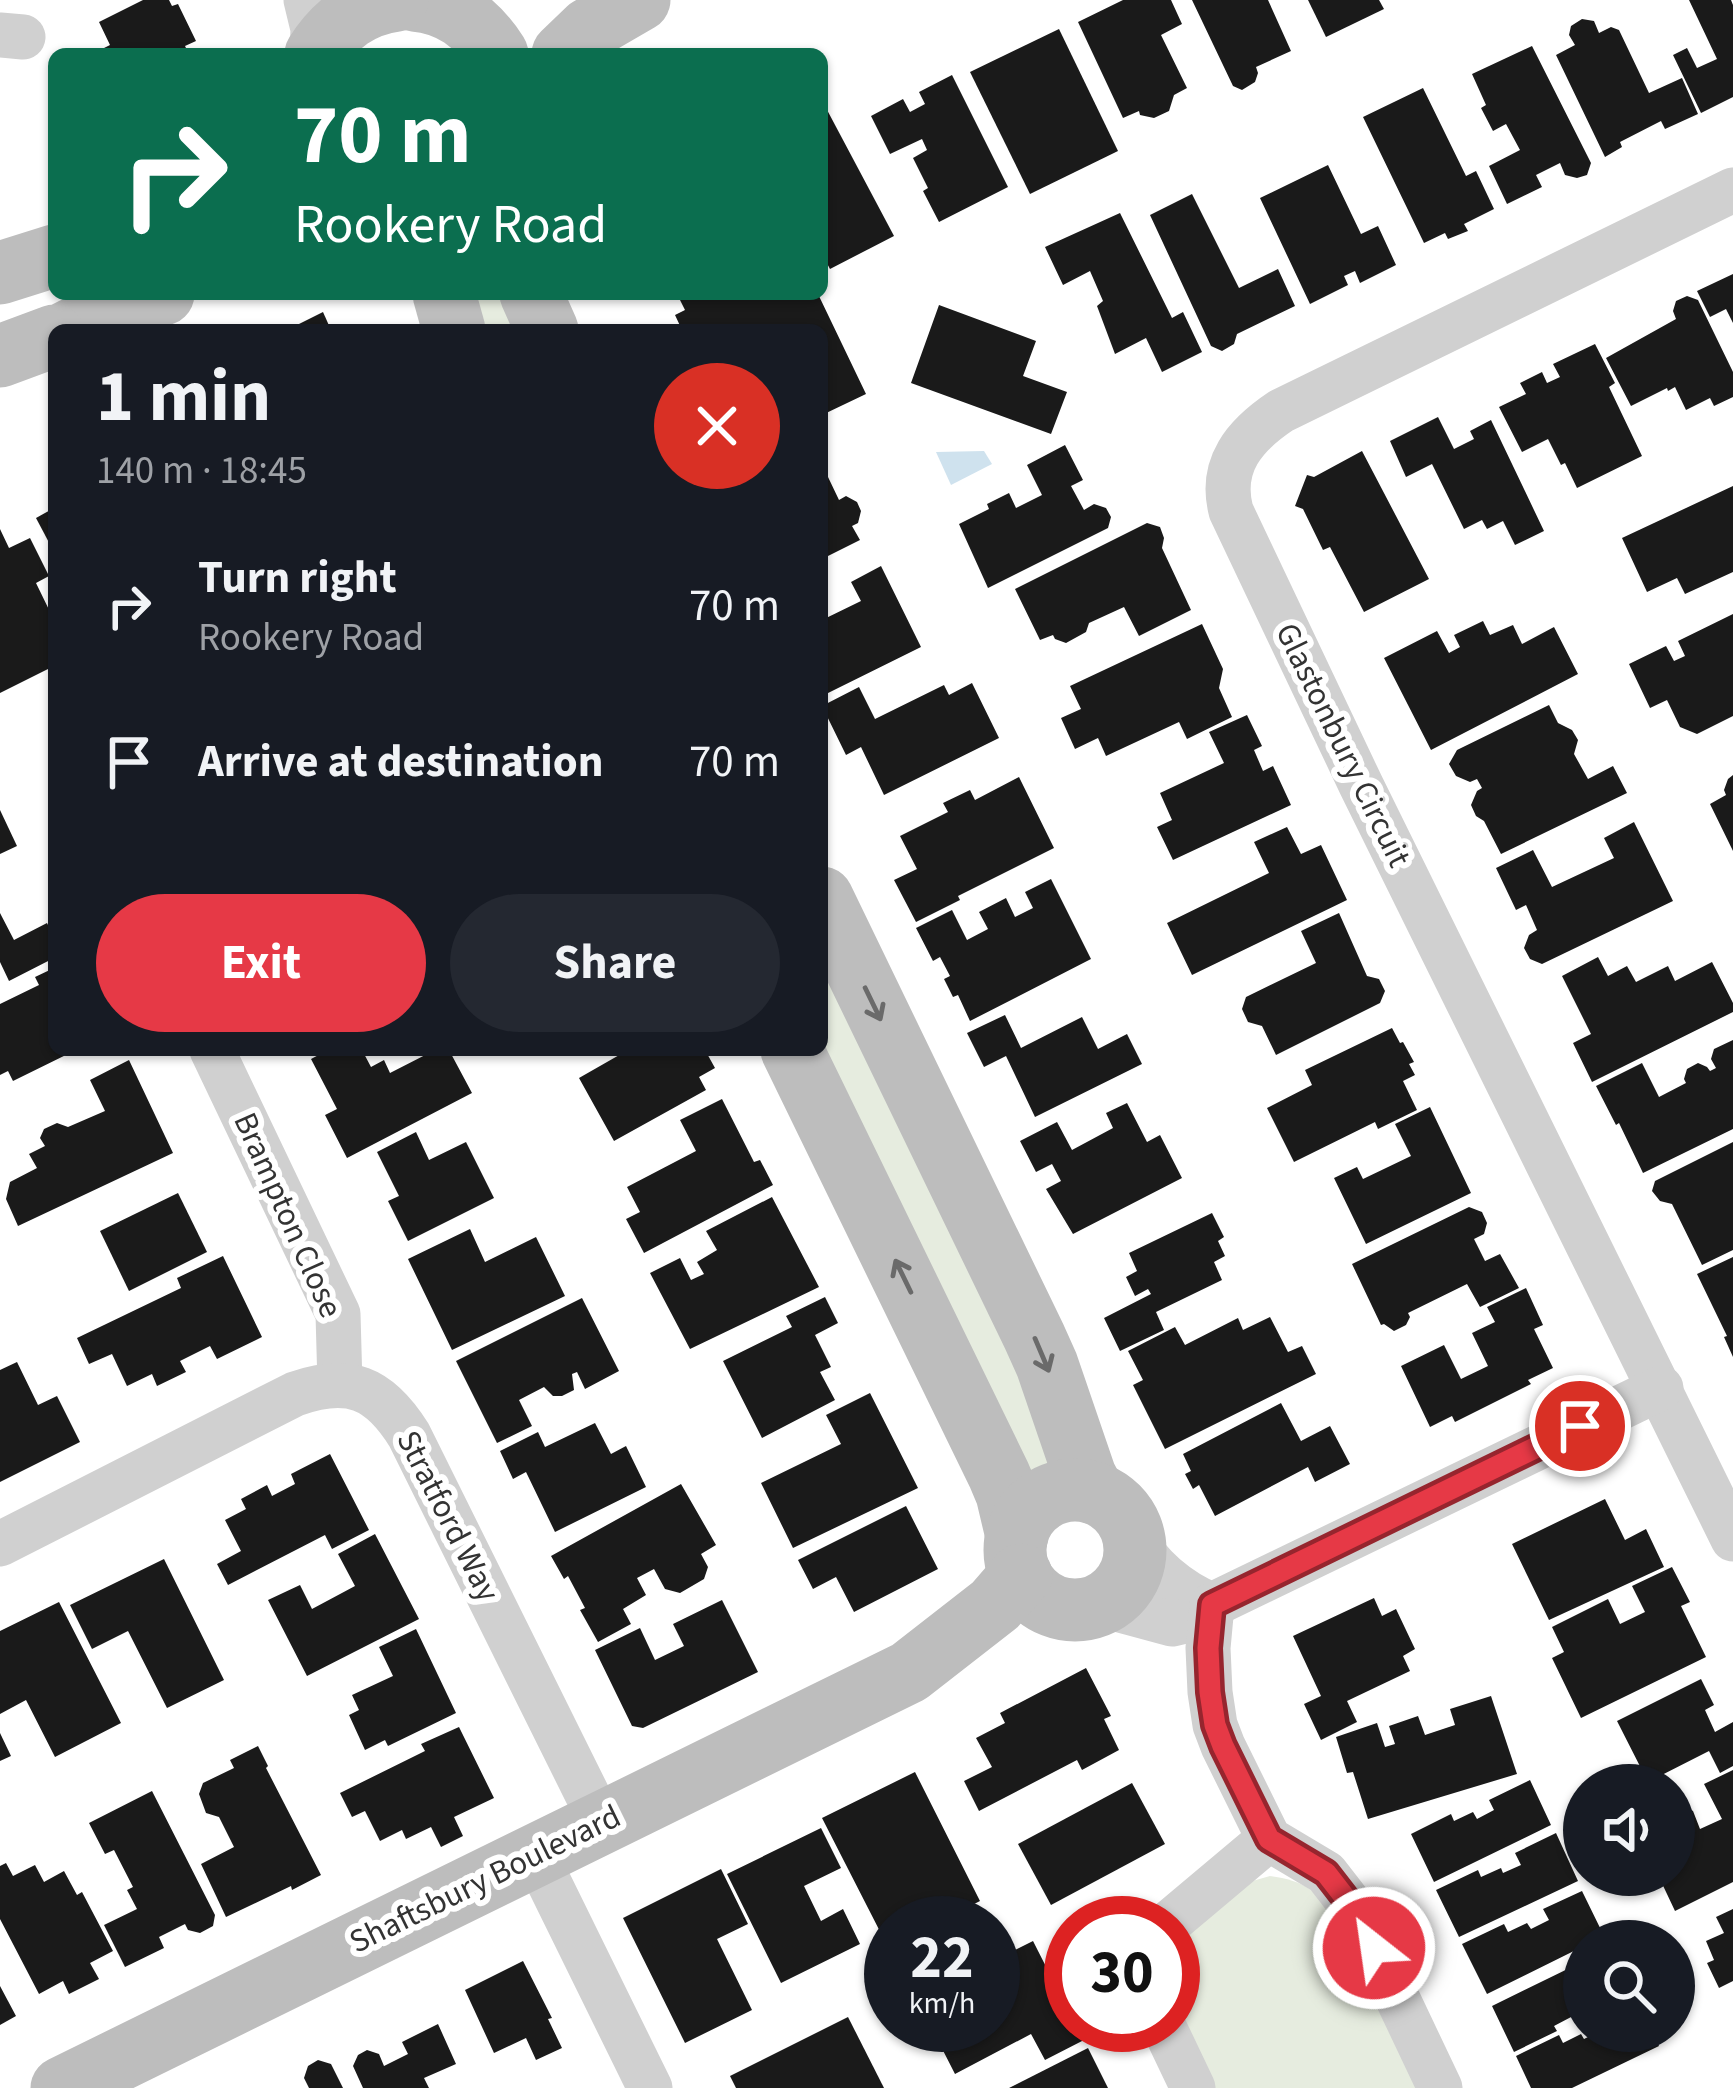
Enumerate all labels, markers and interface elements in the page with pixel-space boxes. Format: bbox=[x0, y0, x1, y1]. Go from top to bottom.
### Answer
text: 70 m bbox=[294, 76, 472, 196]
icon: right bbox=[96, 96, 252, 252]
text: Rookery Road bbox=[294, 187, 607, 264]
text: 1 min bbox=[96, 346, 271, 449]
button: close bbox=[654, 363, 780, 489]
text: 140 m · 18:45 bbox=[96, 443, 307, 499]
text: Turn right bbox=[198, 546, 397, 610]
icon: right bbox=[96, 573, 162, 639]
text: 70 m bbox=[689, 574, 780, 638]
text: Rookery Road bbox=[198, 610, 424, 666]
street label: Glastonbury Circuit bbox=[1264, 615, 1422, 875]
icon: arrive bbox=[96, 729, 162, 795]
text: Arrive at destination bbox=[198, 730, 603, 794]
text: 70 m bbox=[689, 730, 780, 794]
button: Exit bbox=[96, 894, 426, 1032]
button: Share bbox=[450, 894, 780, 1032]
one-way arrow bbox=[863, 985, 885, 1021]
street label: Brampton Close bbox=[222, 1105, 354, 1325]
one-way arrow bbox=[891, 1259, 913, 1295]
one-way arrow bbox=[1033, 1336, 1054, 1373]
pin bbox=[1529, 1375, 1631, 1477]
icon: arrive bbox=[1547, 1393, 1613, 1459]
street label: Stratford Way bbox=[385, 1422, 512, 1610]
map controls bbox=[1563, 1764, 1695, 2052]
button: sound bbox=[1563, 1764, 1695, 1896]
street label: Shaftsbury Boulevard bbox=[341, 1793, 629, 1965]
position arrow bbox=[1311, 1885, 1437, 2011]
speed limit sign: 30 bbox=[1044, 1896, 1200, 2052]
text: 22 bbox=[910, 1916, 974, 2001]
button: search bbox=[1563, 1920, 1695, 2052]
text: km/h bbox=[909, 1982, 975, 2025]

